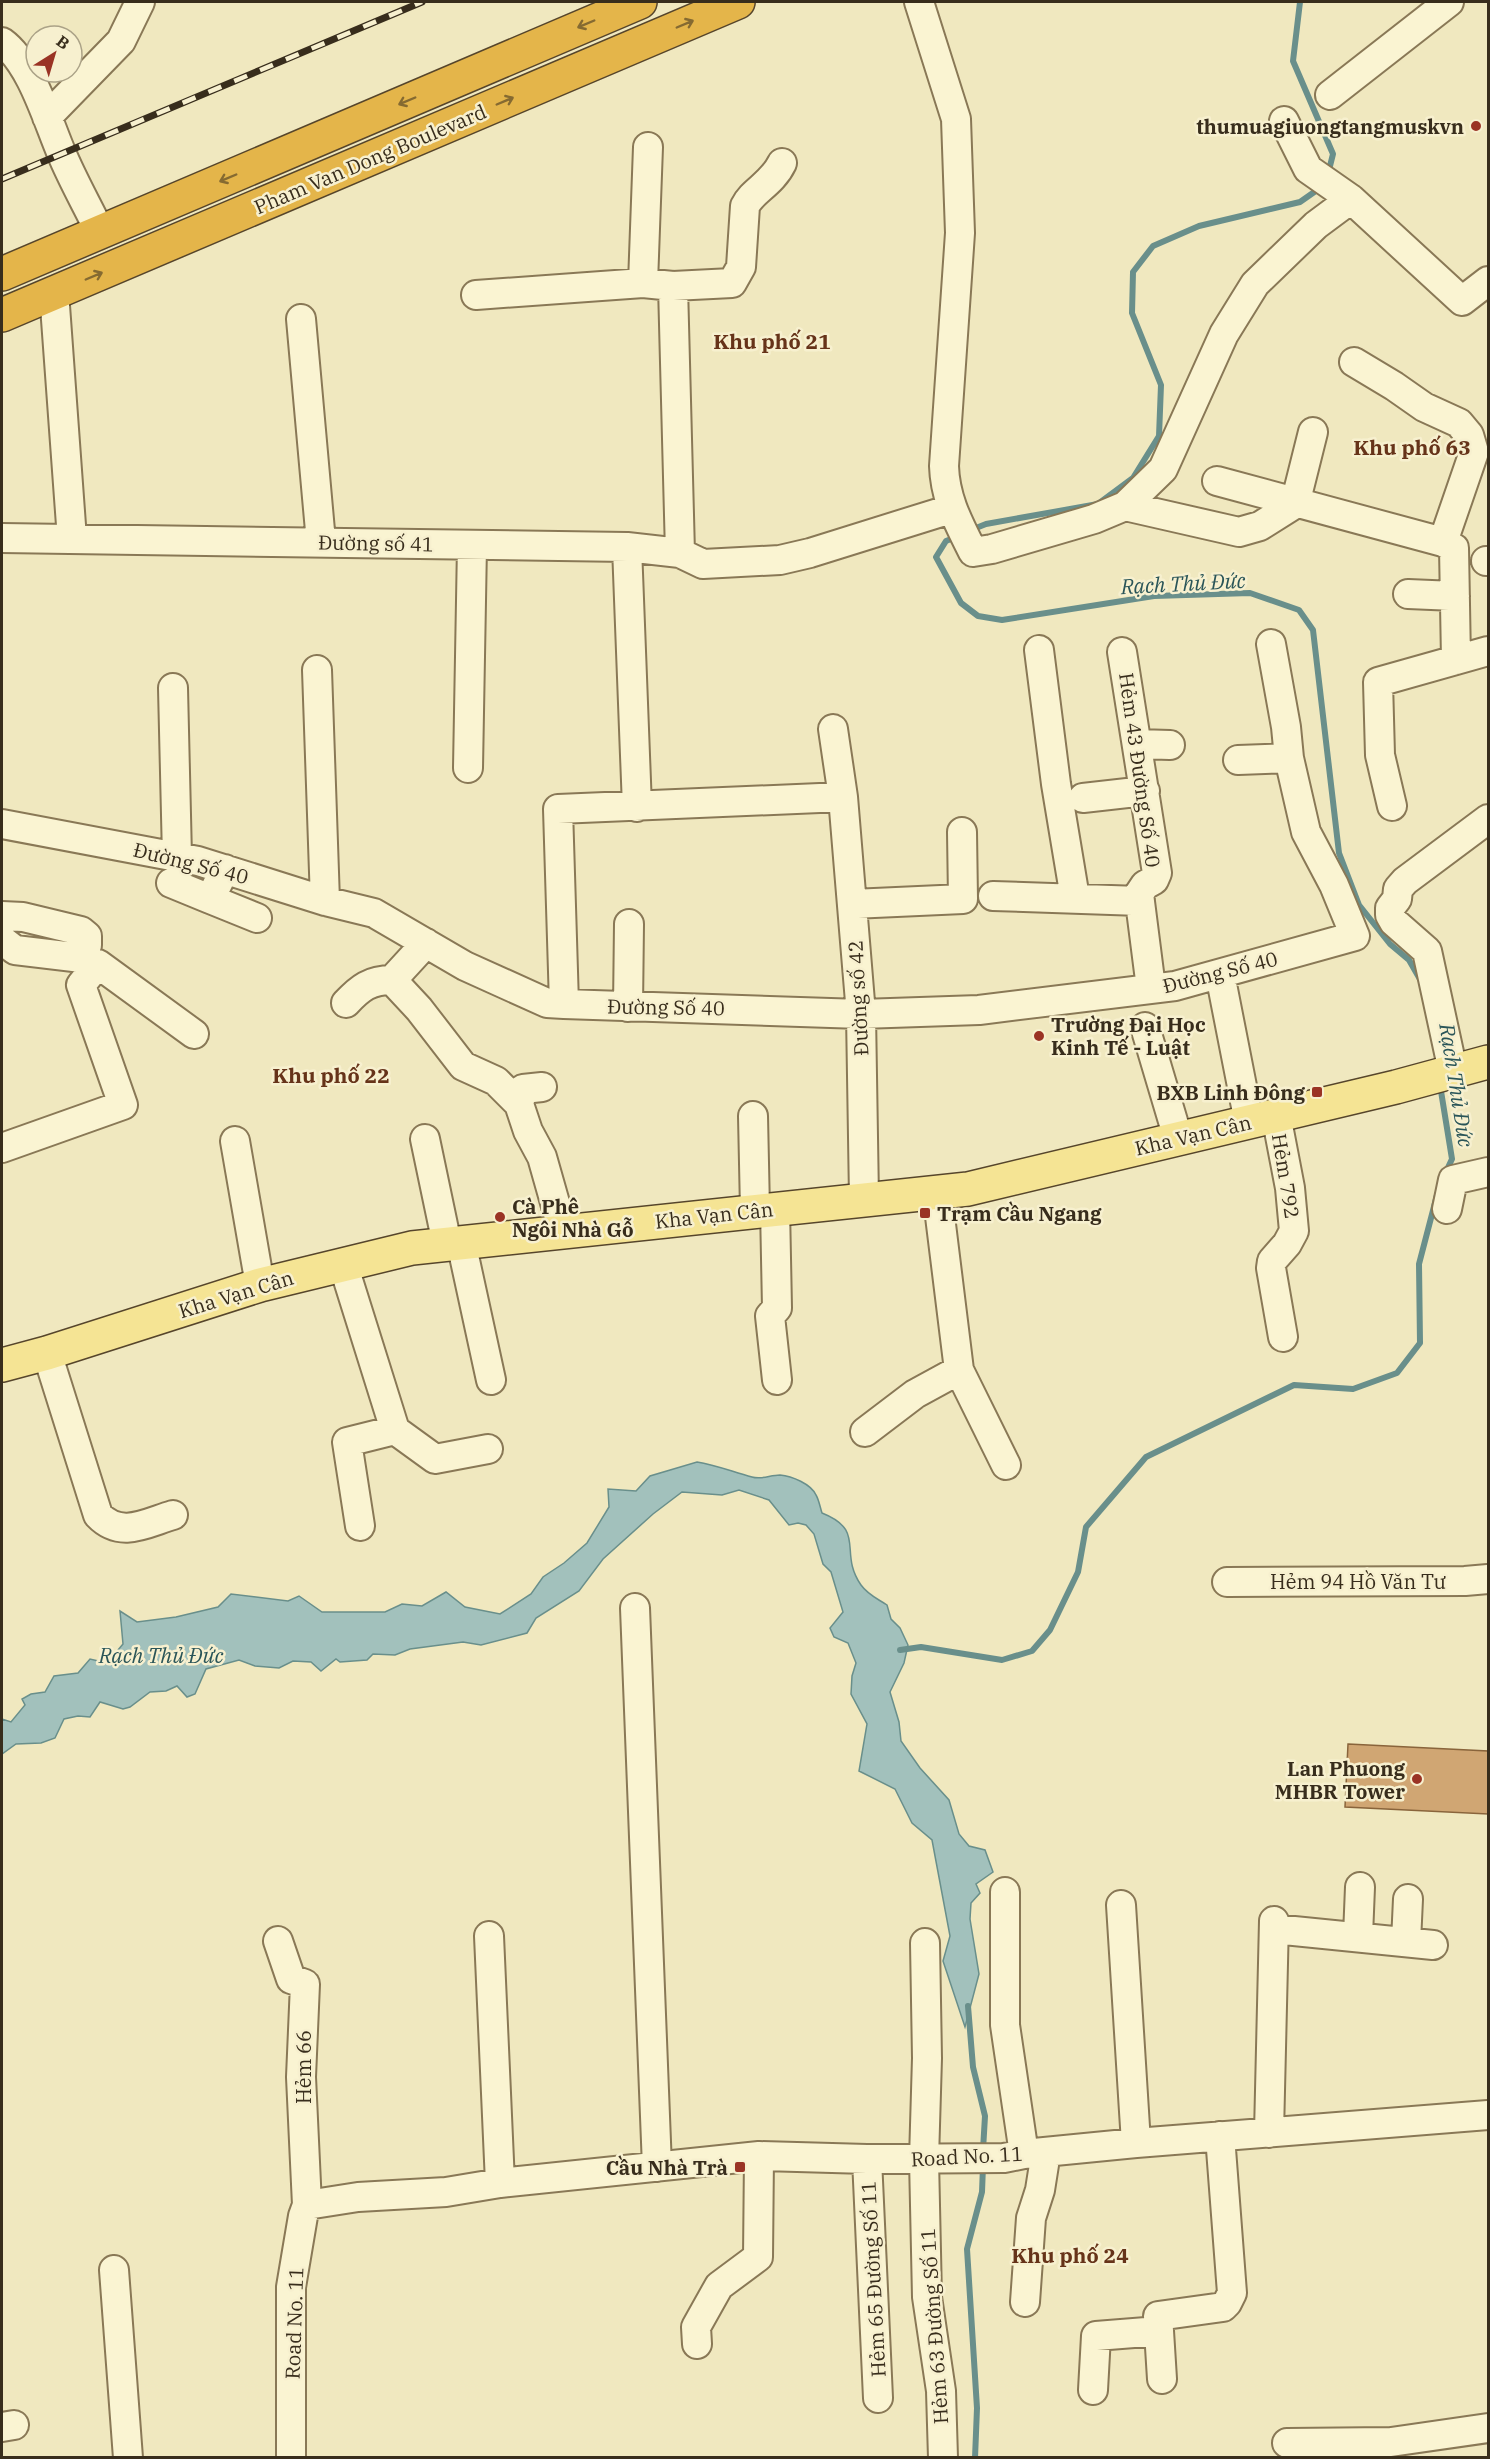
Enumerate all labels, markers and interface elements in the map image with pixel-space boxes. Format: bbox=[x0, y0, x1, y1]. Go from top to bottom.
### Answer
one-way arrow bbox=[675, 18, 693, 29]
one-way arrow bbox=[578, 19, 596, 31]
north arrow bbox=[24, 24, 84, 84]
text: B bbox=[53, 31, 74, 53]
one-way arrow bbox=[496, 95, 514, 106]
one-way arrow bbox=[398, 96, 417, 107]
street label: Pham Van Dong Boulevard bbox=[250, 98, 490, 220]
place label: thumuagiuongtangmuskvn bbox=[1196, 113, 1464, 140]
marker: thumuagiuongtangmuskvn bbox=[1469, 119, 1483, 133]
one-way arrow bbox=[219, 172, 237, 184]
one-way arrow bbox=[85, 270, 103, 281]
district label: Khu phố 21 bbox=[713, 327, 831, 355]
district label: Khu phố 63 bbox=[1353, 433, 1471, 461]
street label: Đường số 41 bbox=[318, 528, 434, 558]
water label: Rạch Thủ Đức bbox=[1119, 566, 1246, 600]
street label: Hẻm 43 Đường Số 40 bbox=[1113, 671, 1167, 869]
street label: Đường Số 40 bbox=[131, 836, 251, 890]
street label: Đường số 42 bbox=[841, 939, 875, 1057]
street label: Đường Số 40 bbox=[1160, 945, 1280, 999]
street label: Đường Số 40 bbox=[607, 992, 725, 1022]
place label: Trường Đại Học Kinh Tế - Luật bbox=[1051, 1011, 1206, 1061]
water label: Rạch Thủ Đức bbox=[1433, 1020, 1481, 1149]
marker: Trường Đại Học Kinh Tế - Luật bbox=[1032, 1029, 1046, 1043]
district label: Khu phố 22 bbox=[272, 1061, 390, 1089]
place label: BXB Linh Đông bbox=[1156, 1079, 1305, 1106]
marker: BXB Linh Đông bbox=[1310, 1085, 1324, 1099]
street label: Kha Vạn Cân bbox=[1132, 1108, 1254, 1162]
street label: Hẻm 792 bbox=[1266, 1131, 1306, 1221]
place label: Cà Phê Ngôi Nhà Gỗ bbox=[512, 1193, 634, 1243]
street label: Kha Vạn Cân bbox=[653, 1195, 775, 1235]
place label: Trạm Cầu Ngang bbox=[937, 1200, 1102, 1227]
marker: Trạm Cầu Ngang bbox=[918, 1206, 932, 1220]
marker: Cà Phê Ngôi Nhà Gỗ bbox=[493, 1210, 507, 1224]
street label: Kha Vạn Cân bbox=[175, 1264, 297, 1324]
street label: Hẻm 94 Hồ Văn Tư bbox=[1270, 1568, 1447, 1595]
water label: Rạch Thủ Đức bbox=[98, 1641, 223, 1669]
place label: Lan Phuong MHBR Tower bbox=[1275, 1755, 1405, 1805]
marker: Lan Phuong MHBR Tower bbox=[1410, 1772, 1424, 1786]
street label: Hẻm 66 bbox=[290, 2030, 317, 2104]
street label: Road No. 11 bbox=[910, 2140, 1024, 2172]
place label: Cầu Nhà Trà bbox=[606, 2154, 728, 2181]
marker: Cầu Nhà Trà bbox=[733, 2160, 747, 2174]
street label: Hẻm 65 Đường Số 11 bbox=[854, 2180, 892, 2378]
street label: Hẻm 63 Đường Số 11 bbox=[914, 2227, 954, 2425]
district label: Khu phố 24 bbox=[1011, 2241, 1129, 2269]
street label: Road No. 11 bbox=[279, 2266, 309, 2380]

